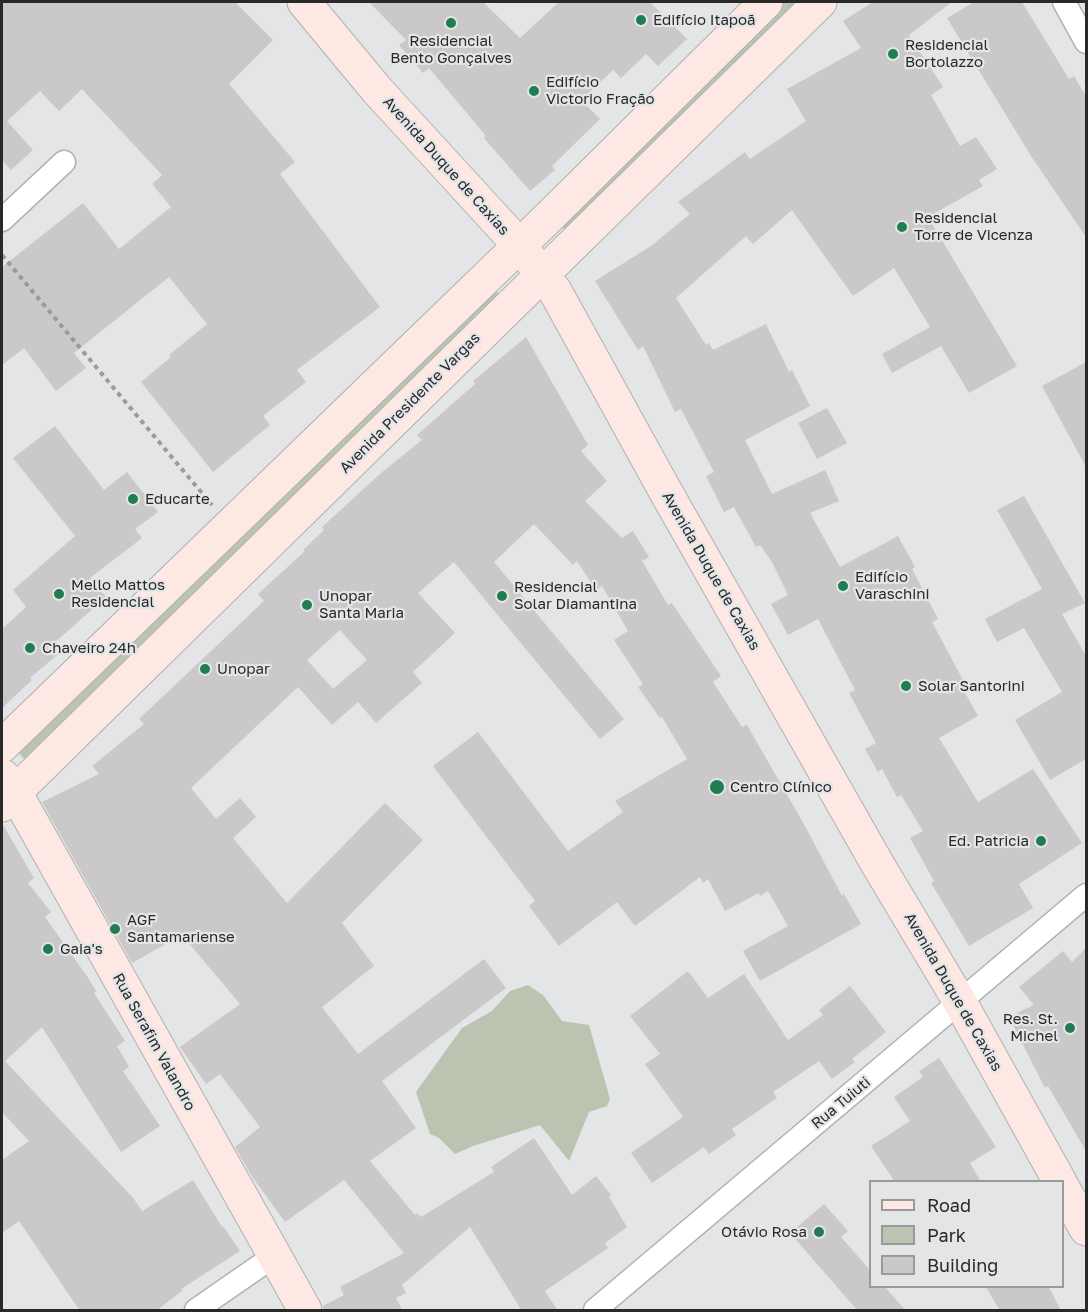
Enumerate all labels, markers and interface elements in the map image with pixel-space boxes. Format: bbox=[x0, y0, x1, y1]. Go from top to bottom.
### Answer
place label: Edifício Itapoã bbox=[653, 11, 756, 29]
marker: Edifício Itapoã bbox=[634, 13, 648, 27]
marker: Residencial Bento Gonçalves bbox=[444, 16, 458, 30]
place label: Residencial Bento Gonçalves bbox=[390, 32, 512, 67]
place label: Residencial Bortolazzo bbox=[905, 36, 988, 71]
marker: Residencial Bortolazzo bbox=[886, 47, 900, 61]
place label: Edifício Victorio Fração bbox=[546, 73, 655, 108]
marker: Edifício Victorio Fração bbox=[527, 84, 541, 98]
street label: Avenida Duque de Caxias bbox=[379, 93, 513, 239]
place label: Residencial Torre de Vicenza bbox=[914, 209, 1033, 244]
marker: Residencial Torre de Vicenza bbox=[895, 220, 909, 234]
street label: Avenida Presidente Vargas bbox=[336, 329, 484, 477]
street label: Avenida Duque de Caxias bbox=[658, 489, 764, 653]
place label: Educarte bbox=[145, 490, 210, 508]
marker: Educarte bbox=[126, 492, 140, 506]
place label: Edifício Varaschini bbox=[855, 568, 929, 603]
place label: Mello Mattos Residencial bbox=[71, 576, 165, 611]
place label: Residencial Solar Diamantina bbox=[514, 578, 637, 613]
marker: Edifício Varaschini bbox=[836, 579, 850, 593]
marker: Mello Mattos Residencial bbox=[52, 587, 66, 601]
place label: Unopar Santa Maria bbox=[319, 587, 404, 622]
marker: Residencial Solar Diamantina bbox=[495, 589, 509, 603]
marker: Unopar Santa Maria bbox=[300, 598, 314, 612]
place label: Chaveiro 24h bbox=[42, 639, 136, 657]
marker: Chaveiro 24h bbox=[23, 641, 37, 655]
place label: Unopar bbox=[217, 660, 270, 678]
marker: Unopar bbox=[198, 662, 212, 676]
place label: Solar Santorini bbox=[918, 677, 1025, 695]
marker: Solar Santorini bbox=[899, 679, 913, 693]
marker: Centro Clínico bbox=[708, 778, 726, 796]
place label: Centro Clínico bbox=[730, 778, 832, 796]
place label: Ed. Patricia bbox=[948, 832, 1029, 850]
marker: Ed. Patricia bbox=[1034, 834, 1048, 848]
street label: Avenida Duque de Caxias bbox=[900, 910, 1006, 1074]
place label: AGF Santamariense bbox=[127, 911, 235, 946]
marker: AGF Santamariense bbox=[108, 922, 122, 936]
place label: Gaia's bbox=[60, 940, 103, 958]
marker: Gaia's bbox=[41, 942, 55, 956]
street label: Rua Serafim Valandro bbox=[109, 970, 199, 1114]
place label: Res. St. Michel bbox=[1003, 1010, 1058, 1045]
marker: Res. St. Michel bbox=[1063, 1021, 1077, 1035]
street label: Rua Tuiuti bbox=[808, 1073, 874, 1133]
legend bbox=[869, 1180, 1064, 1288]
text: Road bbox=[927, 1194, 971, 1216]
place label: Otávio Rosa bbox=[721, 1223, 807, 1241]
text: Park bbox=[927, 1224, 966, 1246]
marker: Otávio Rosa bbox=[812, 1225, 826, 1239]
text: Building bbox=[927, 1254, 998, 1276]

